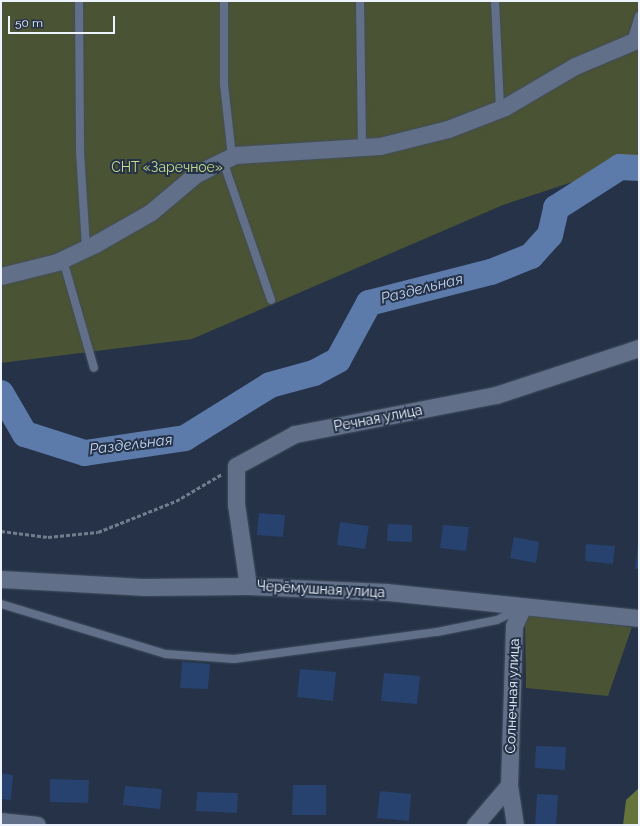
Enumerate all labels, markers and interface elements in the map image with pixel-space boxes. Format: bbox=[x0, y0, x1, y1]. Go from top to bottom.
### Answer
scale bar bbox=[10, 8, 117, 34]
text: 50 m bbox=[15, 16, 43, 30]
park label: СНТ «Заречное» bbox=[111, 159, 223, 175]
water label: Раздельная bbox=[379, 270, 465, 308]
street label: Речная улица bbox=[332, 401, 424, 435]
water label: Раздельная bbox=[88, 431, 174, 459]
street label: Черёмушная улица bbox=[256, 577, 386, 601]
street label: Солнечная улица bbox=[502, 638, 522, 754]

